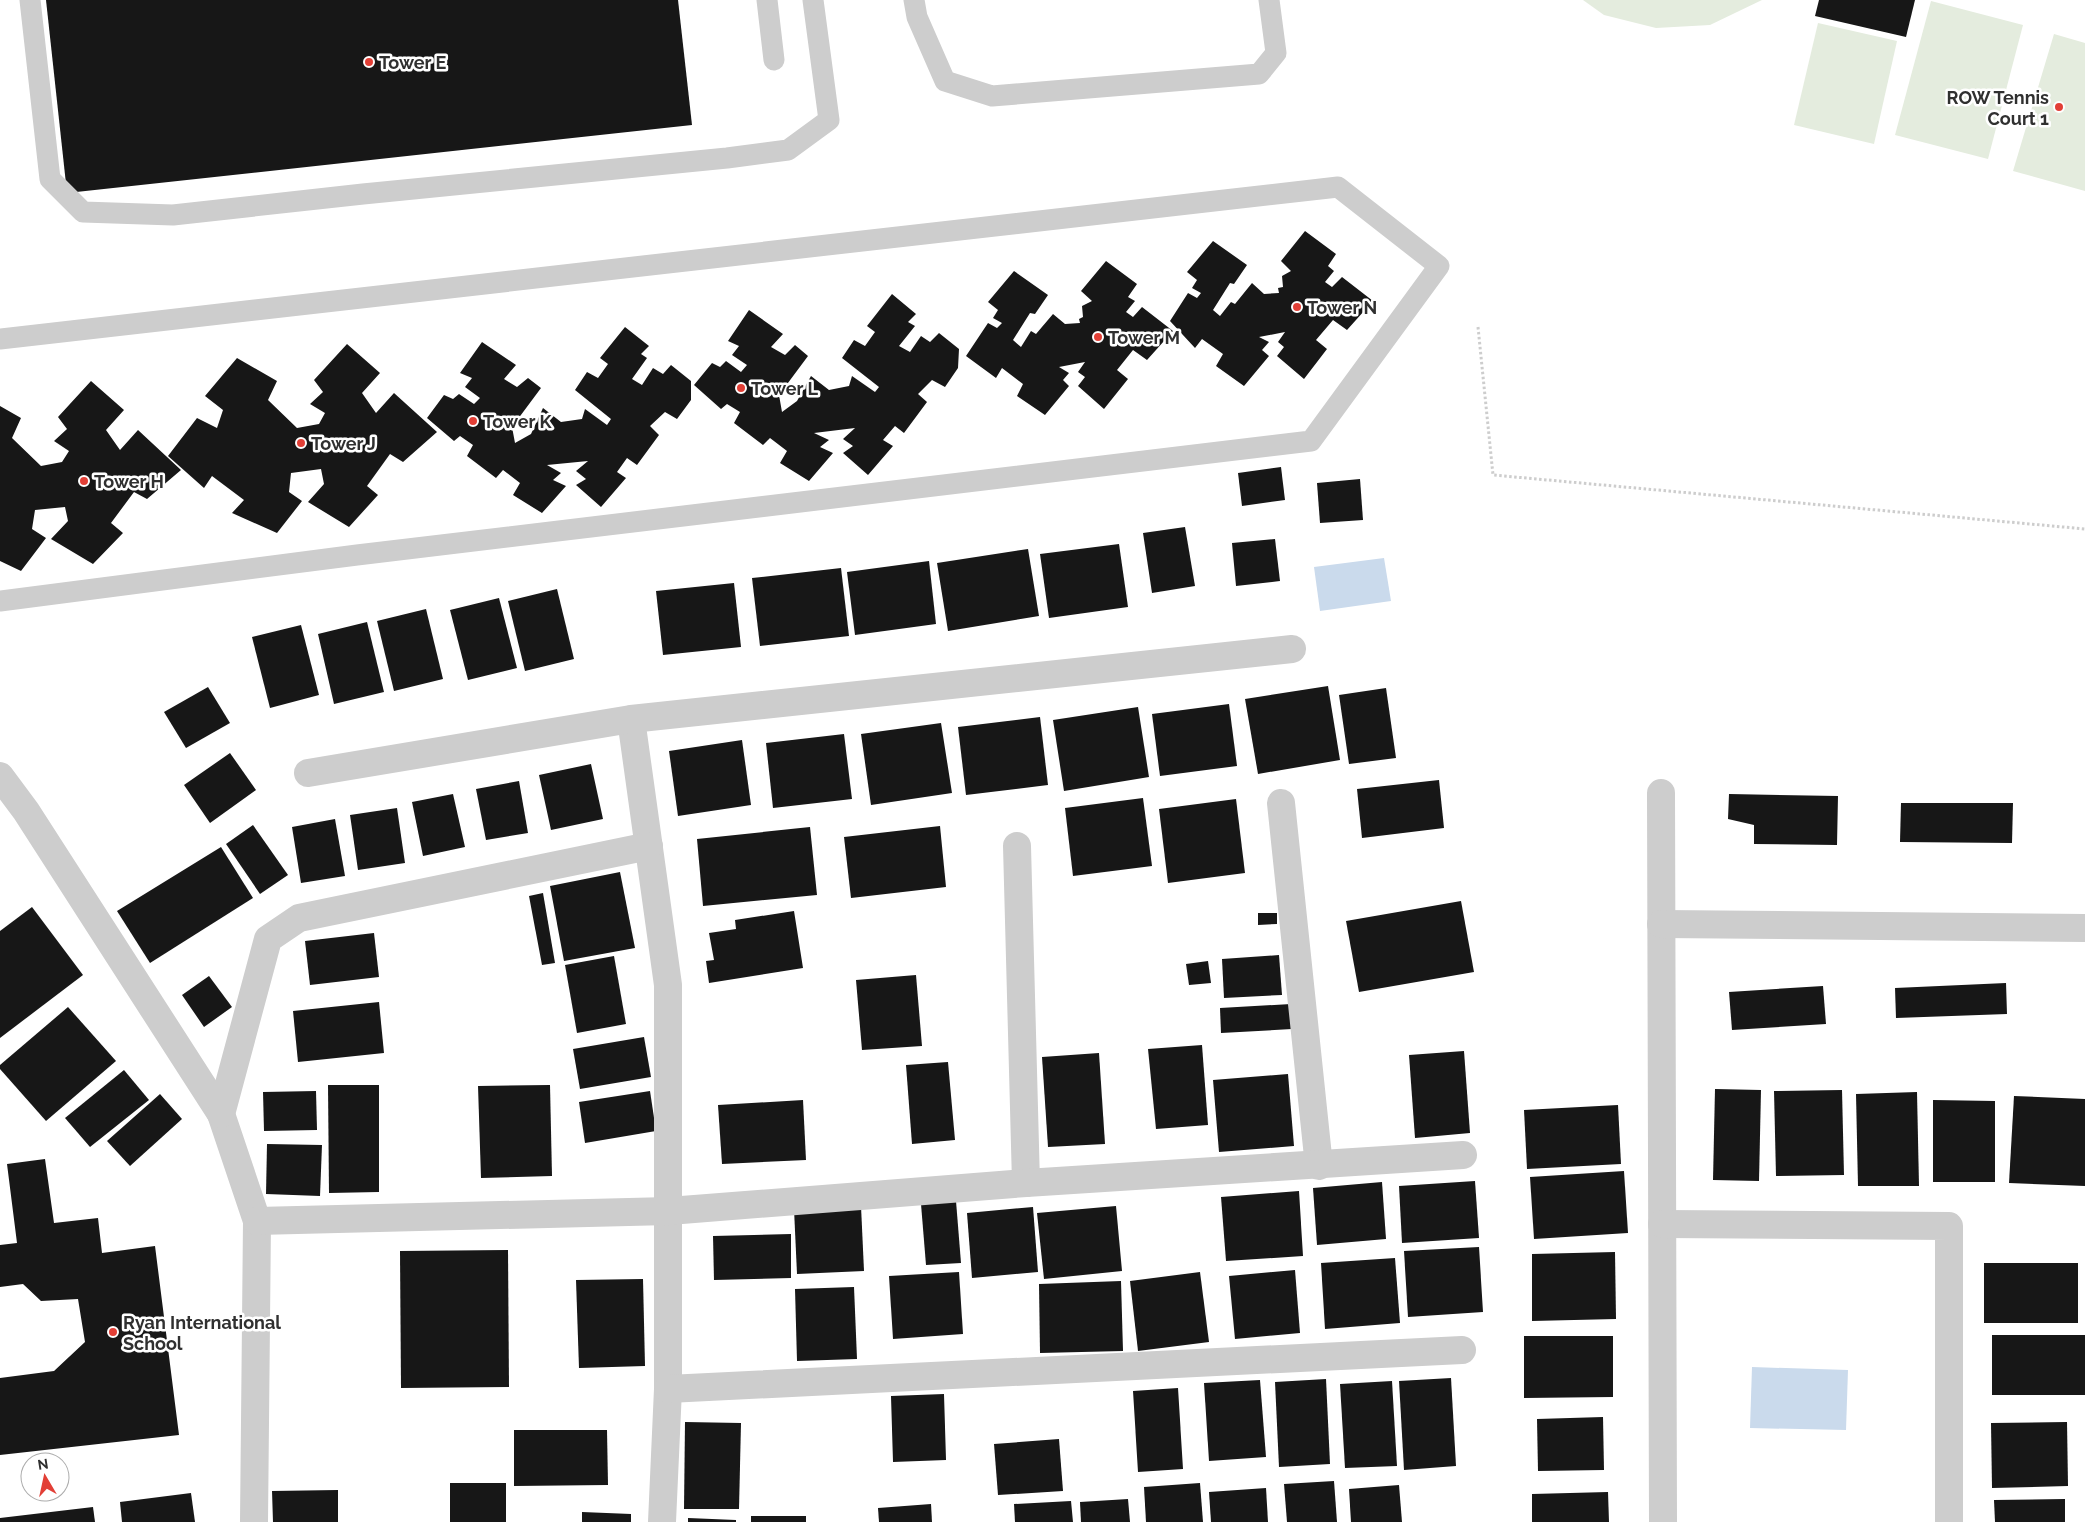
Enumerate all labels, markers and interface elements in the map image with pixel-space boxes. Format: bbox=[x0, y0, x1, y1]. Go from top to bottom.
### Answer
place label: Tower E bbox=[379, 52, 446, 73]
marker: Tower E bbox=[363, 56, 375, 68]
place label: ROW Tennis Court 1 bbox=[1947, 87, 2049, 129]
marker: ROW Tennis Court 1 bbox=[2053, 101, 2065, 113]
place label: Tower N bbox=[1307, 297, 1377, 318]
marker: Tower N bbox=[1291, 301, 1303, 313]
place label: Tower M bbox=[1108, 327, 1180, 348]
marker: Tower M bbox=[1092, 331, 1104, 343]
place label: Tower L bbox=[751, 378, 818, 399]
marker: Tower L bbox=[735, 382, 747, 394]
place label: Tower K bbox=[483, 411, 552, 432]
marker: Tower K bbox=[467, 415, 479, 427]
place label: Tower J bbox=[311, 433, 376, 454]
marker: Tower J bbox=[295, 437, 307, 449]
place label: Tower H bbox=[94, 471, 164, 492]
marker: Tower H bbox=[78, 475, 90, 487]
place label: Ryan International School bbox=[123, 1312, 281, 1354]
marker: Ryan International School bbox=[107, 1326, 119, 1338]
north arrow bbox=[20, 1452, 70, 1502]
text: N bbox=[36, 1455, 49, 1473]

